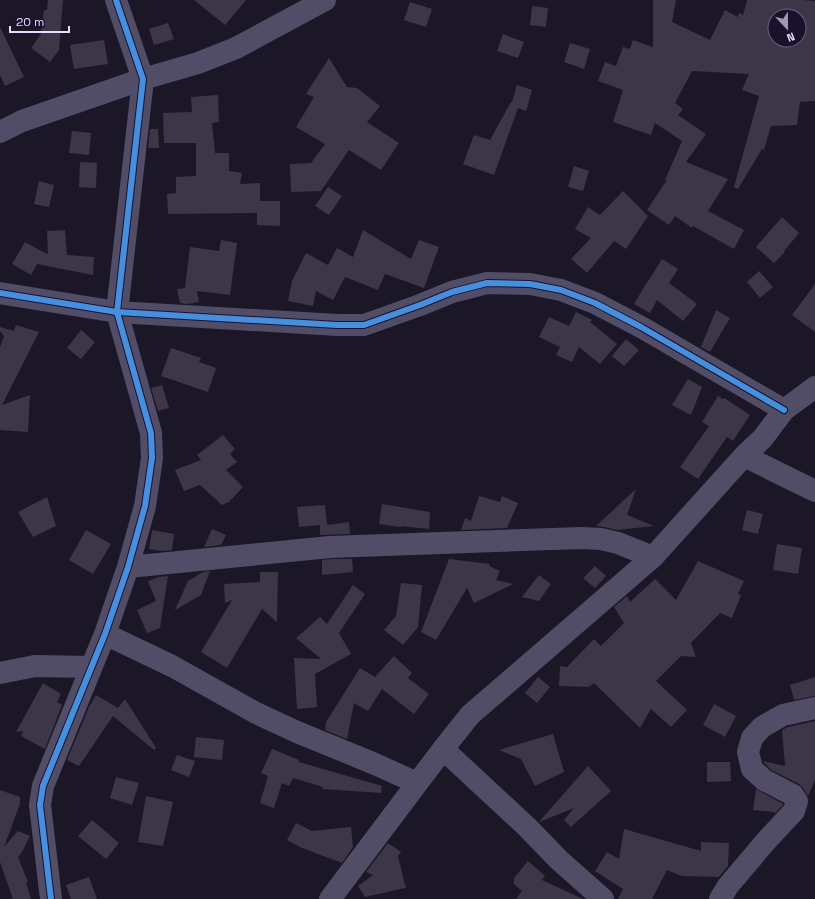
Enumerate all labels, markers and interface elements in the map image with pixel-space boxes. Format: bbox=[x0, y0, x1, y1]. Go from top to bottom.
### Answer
scale bar bbox=[10, 8, 69, 34]
north arrow bbox=[767, 8, 807, 48]
text: 20 m bbox=[16, 14, 44, 30]
text: N bbox=[785, 29, 797, 45]

